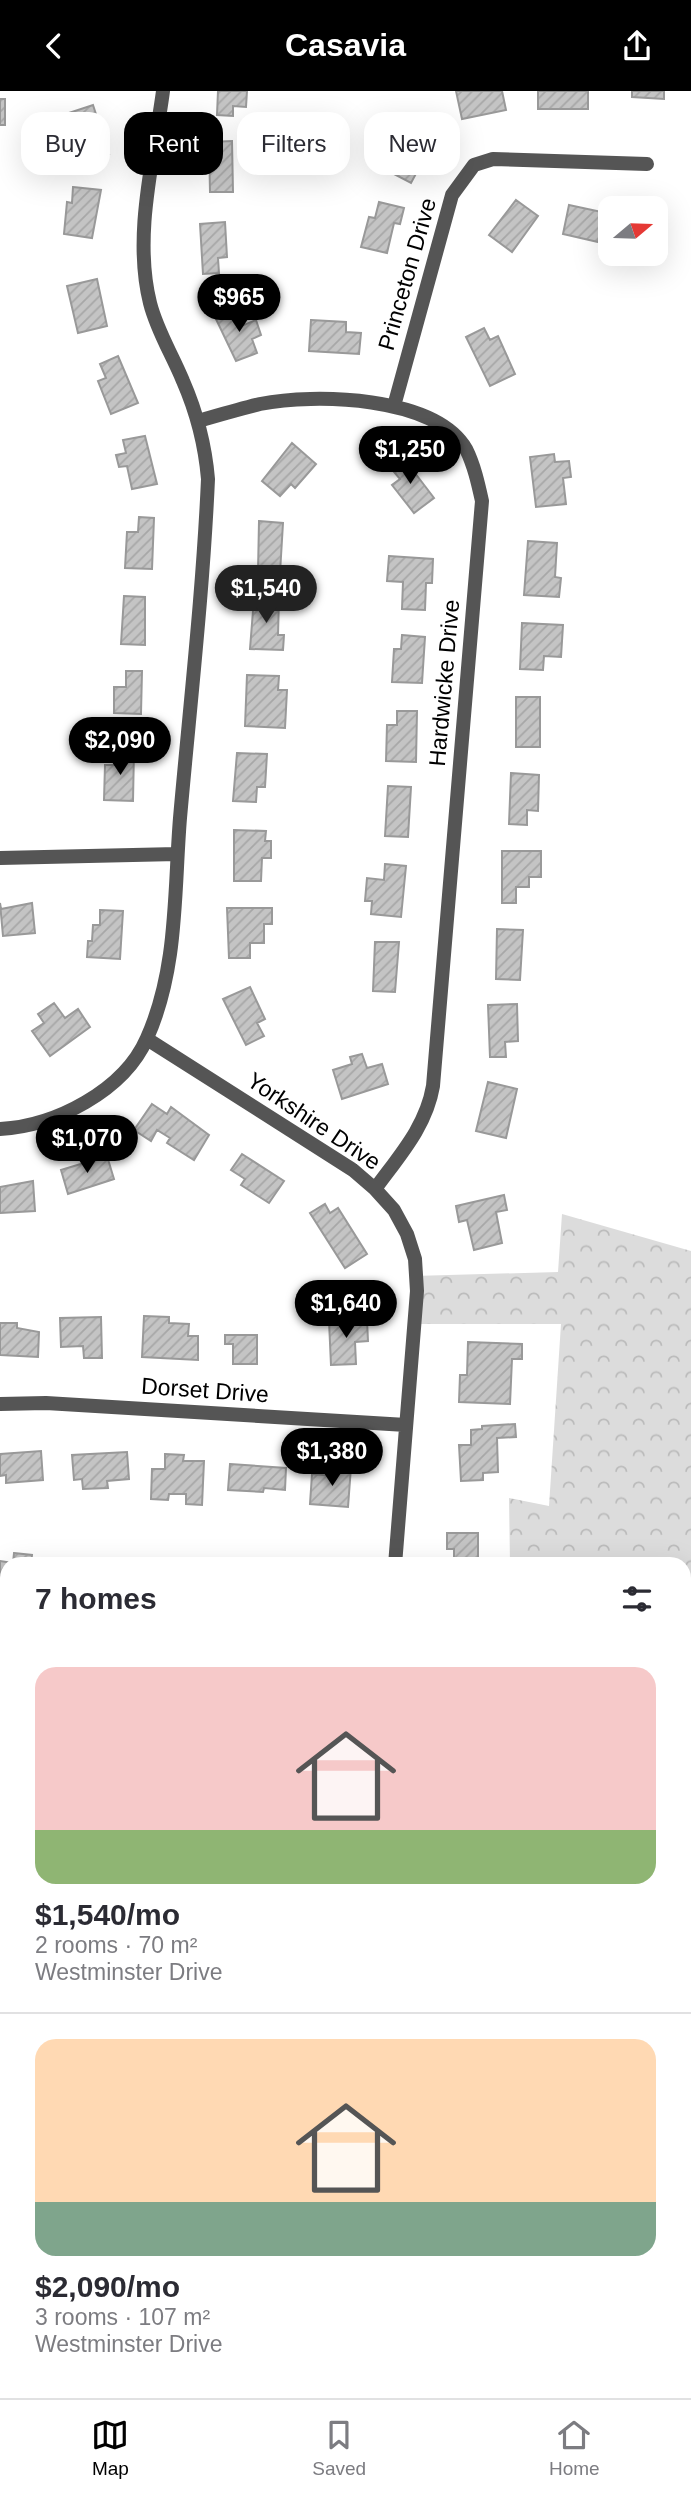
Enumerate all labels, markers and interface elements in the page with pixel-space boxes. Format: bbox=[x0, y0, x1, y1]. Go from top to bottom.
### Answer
icon: back bbox=[35, 27, 73, 65]
text: Casavia bbox=[285, 27, 406, 63]
icon: share bbox=[618, 27, 656, 65]
chip: Buy bbox=[21, 112, 110, 175]
chip: Rent bbox=[124, 112, 223, 175]
chip: Filters bbox=[237, 112, 350, 175]
chip: New bbox=[364, 112, 460, 175]
street label: Princeton Drive bbox=[373, 195, 441, 353]
north arrow bbox=[598, 196, 668, 266]
map controls bbox=[598, 196, 668, 266]
pin: $965 bbox=[198, 275, 280, 334]
text: $965 bbox=[213, 284, 265, 310]
pin: $1,250 bbox=[353, 427, 467, 486]
text: $1,250 bbox=[375, 436, 445, 462]
pin: $1,540 bbox=[209, 566, 323, 625]
text: $1,540 bbox=[231, 575, 301, 601]
street label: Hardwicke Drive bbox=[424, 598, 464, 768]
pin: $2,090 bbox=[63, 717, 177, 777]
text: $2,090 bbox=[85, 727, 155, 753]
street label: Yorkshire Drive bbox=[242, 1067, 386, 1175]
pin: $1,070 bbox=[30, 1115, 144, 1175]
text: $1,070 bbox=[52, 1125, 122, 1151]
pin: $1,640 bbox=[289, 1281, 403, 1340]
text: $1,640 bbox=[311, 1290, 381, 1316]
street label: Dorset Drive bbox=[140, 1373, 270, 1407]
pin: $1,380 bbox=[275, 1429, 389, 1488]
text: $1,380 bbox=[297, 1438, 367, 1464]
icon: filters bbox=[618, 1580, 656, 1618]
text: 7 homes bbox=[35, 1582, 157, 1615]
icon: home bbox=[283, 1713, 409, 1839]
text: $1,540/mo bbox=[35, 1898, 180, 1931]
text: 2 rooms · 70 m² bbox=[35, 1932, 197, 1958]
text: Westminster Drive bbox=[35, 1959, 222, 1985]
icon: home bbox=[283, 2085, 409, 2211]
text: $2,090/mo bbox=[35, 2270, 180, 2303]
text: 3 rooms · 107 m² bbox=[35, 2304, 210, 2330]
text: Westminster Drive bbox=[35, 2331, 222, 2357]
tab: Map bbox=[91, 2416, 129, 2480]
tab: Saved bbox=[312, 2416, 366, 2480]
tab: Home bbox=[549, 2416, 600, 2480]

